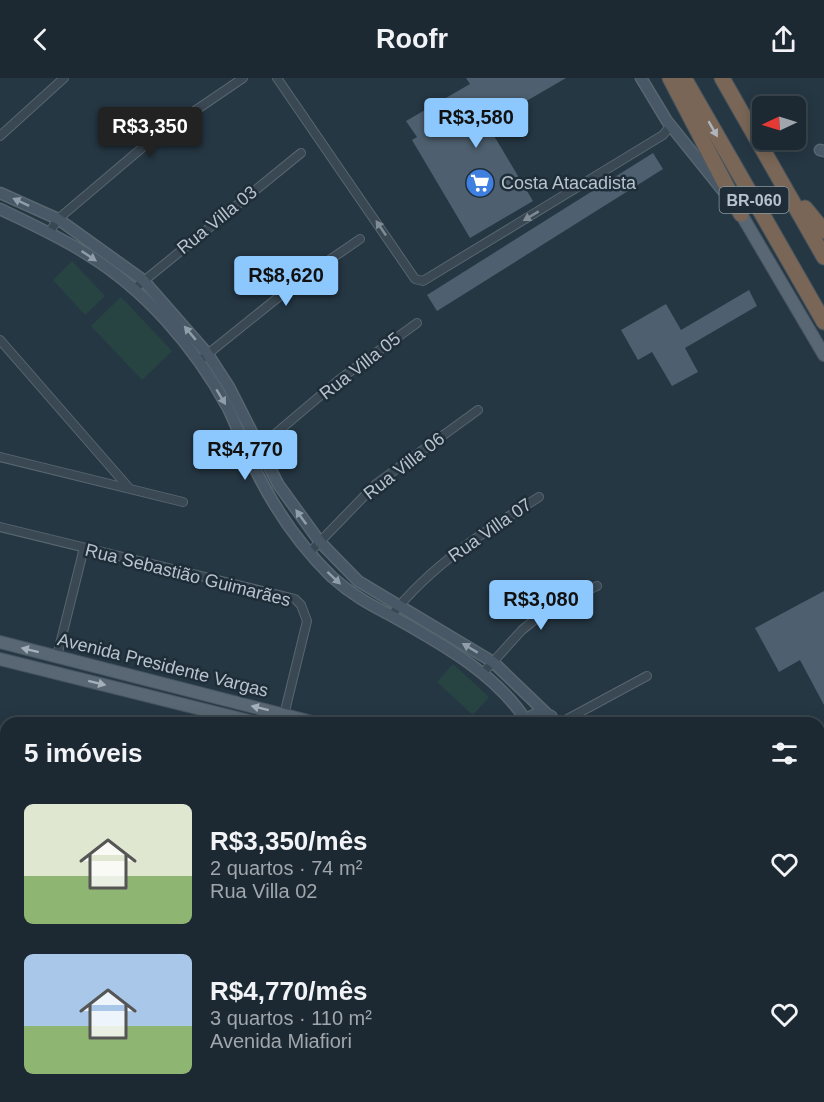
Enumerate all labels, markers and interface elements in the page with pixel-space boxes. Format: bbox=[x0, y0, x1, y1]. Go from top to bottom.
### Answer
icon: back bbox=[24, 23, 57, 56]
icon: share bbox=[767, 23, 800, 56]
text: Roofr bbox=[376, 24, 448, 54]
north arrow bbox=[752, 96, 806, 150]
map controls bbox=[752, 96, 806, 150]
pin: R$3,580 bbox=[421, 98, 531, 149]
text: R$3,580 bbox=[438, 106, 514, 128]
pin: R$3,350 bbox=[95, 107, 205, 158]
text: R$3,350 bbox=[112, 115, 188, 137]
one-way arrow bbox=[708, 121, 718, 138]
supermarket icon: Costa Atacadista bbox=[464, 167, 496, 199]
place label: Costa Atacadista bbox=[501, 173, 637, 193]
street label: Rua Villa 03 bbox=[173, 182, 261, 258]
road number: BR-060 bbox=[720, 187, 789, 213]
one-way arrow bbox=[12, 198, 29, 207]
one-way arrow bbox=[523, 210, 539, 221]
one-way arrow bbox=[376, 220, 387, 236]
one-way arrow bbox=[80, 250, 96, 262]
pin: R$8,620 bbox=[231, 256, 341, 307]
text: R$8,620 bbox=[248, 264, 324, 286]
one-way arrow bbox=[184, 326, 197, 341]
street label: Rua Villa 05 bbox=[316, 328, 404, 404]
one-way arrow bbox=[215, 389, 226, 405]
street label: Rua Villa 06 bbox=[360, 428, 448, 504]
pin: R$4,770 bbox=[190, 430, 300, 481]
text: R$4,770 bbox=[207, 438, 283, 460]
street label: Rua Villa 07 bbox=[445, 494, 535, 566]
one-way arrow bbox=[296, 509, 308, 524]
street label: Rua Sebastião Guimarães bbox=[83, 540, 293, 610]
one-way arrow bbox=[327, 571, 342, 585]
pin: R$3,080 bbox=[486, 580, 596, 631]
text: R$3,080 bbox=[503, 588, 579, 610]
street label: Avenida Presidente Vargas bbox=[56, 629, 270, 701]
one-way arrow bbox=[461, 643, 478, 653]
one-way arrow bbox=[21, 644, 39, 654]
one-way arrow bbox=[89, 679, 107, 688]
one-way arrow bbox=[251, 703, 269, 713]
icon: filters bbox=[768, 737, 801, 770]
text: 5 imóveis bbox=[24, 738, 143, 768]
text: R$3,350/mês bbox=[210, 826, 368, 856]
icon: home bbox=[72, 828, 144, 900]
icon: heart bbox=[768, 848, 801, 881]
text: 2 quartos · 74 m² bbox=[210, 857, 362, 879]
text: Rua Villa 02 bbox=[210, 880, 317, 902]
text: R$4,770/mês bbox=[210, 976, 368, 1006]
icon: home bbox=[72, 978, 144, 1050]
icon: heart bbox=[768, 998, 801, 1031]
text: 3 quartos · 110 m² bbox=[210, 1007, 372, 1029]
text: Avenida Miafiori bbox=[210, 1030, 352, 1052]

